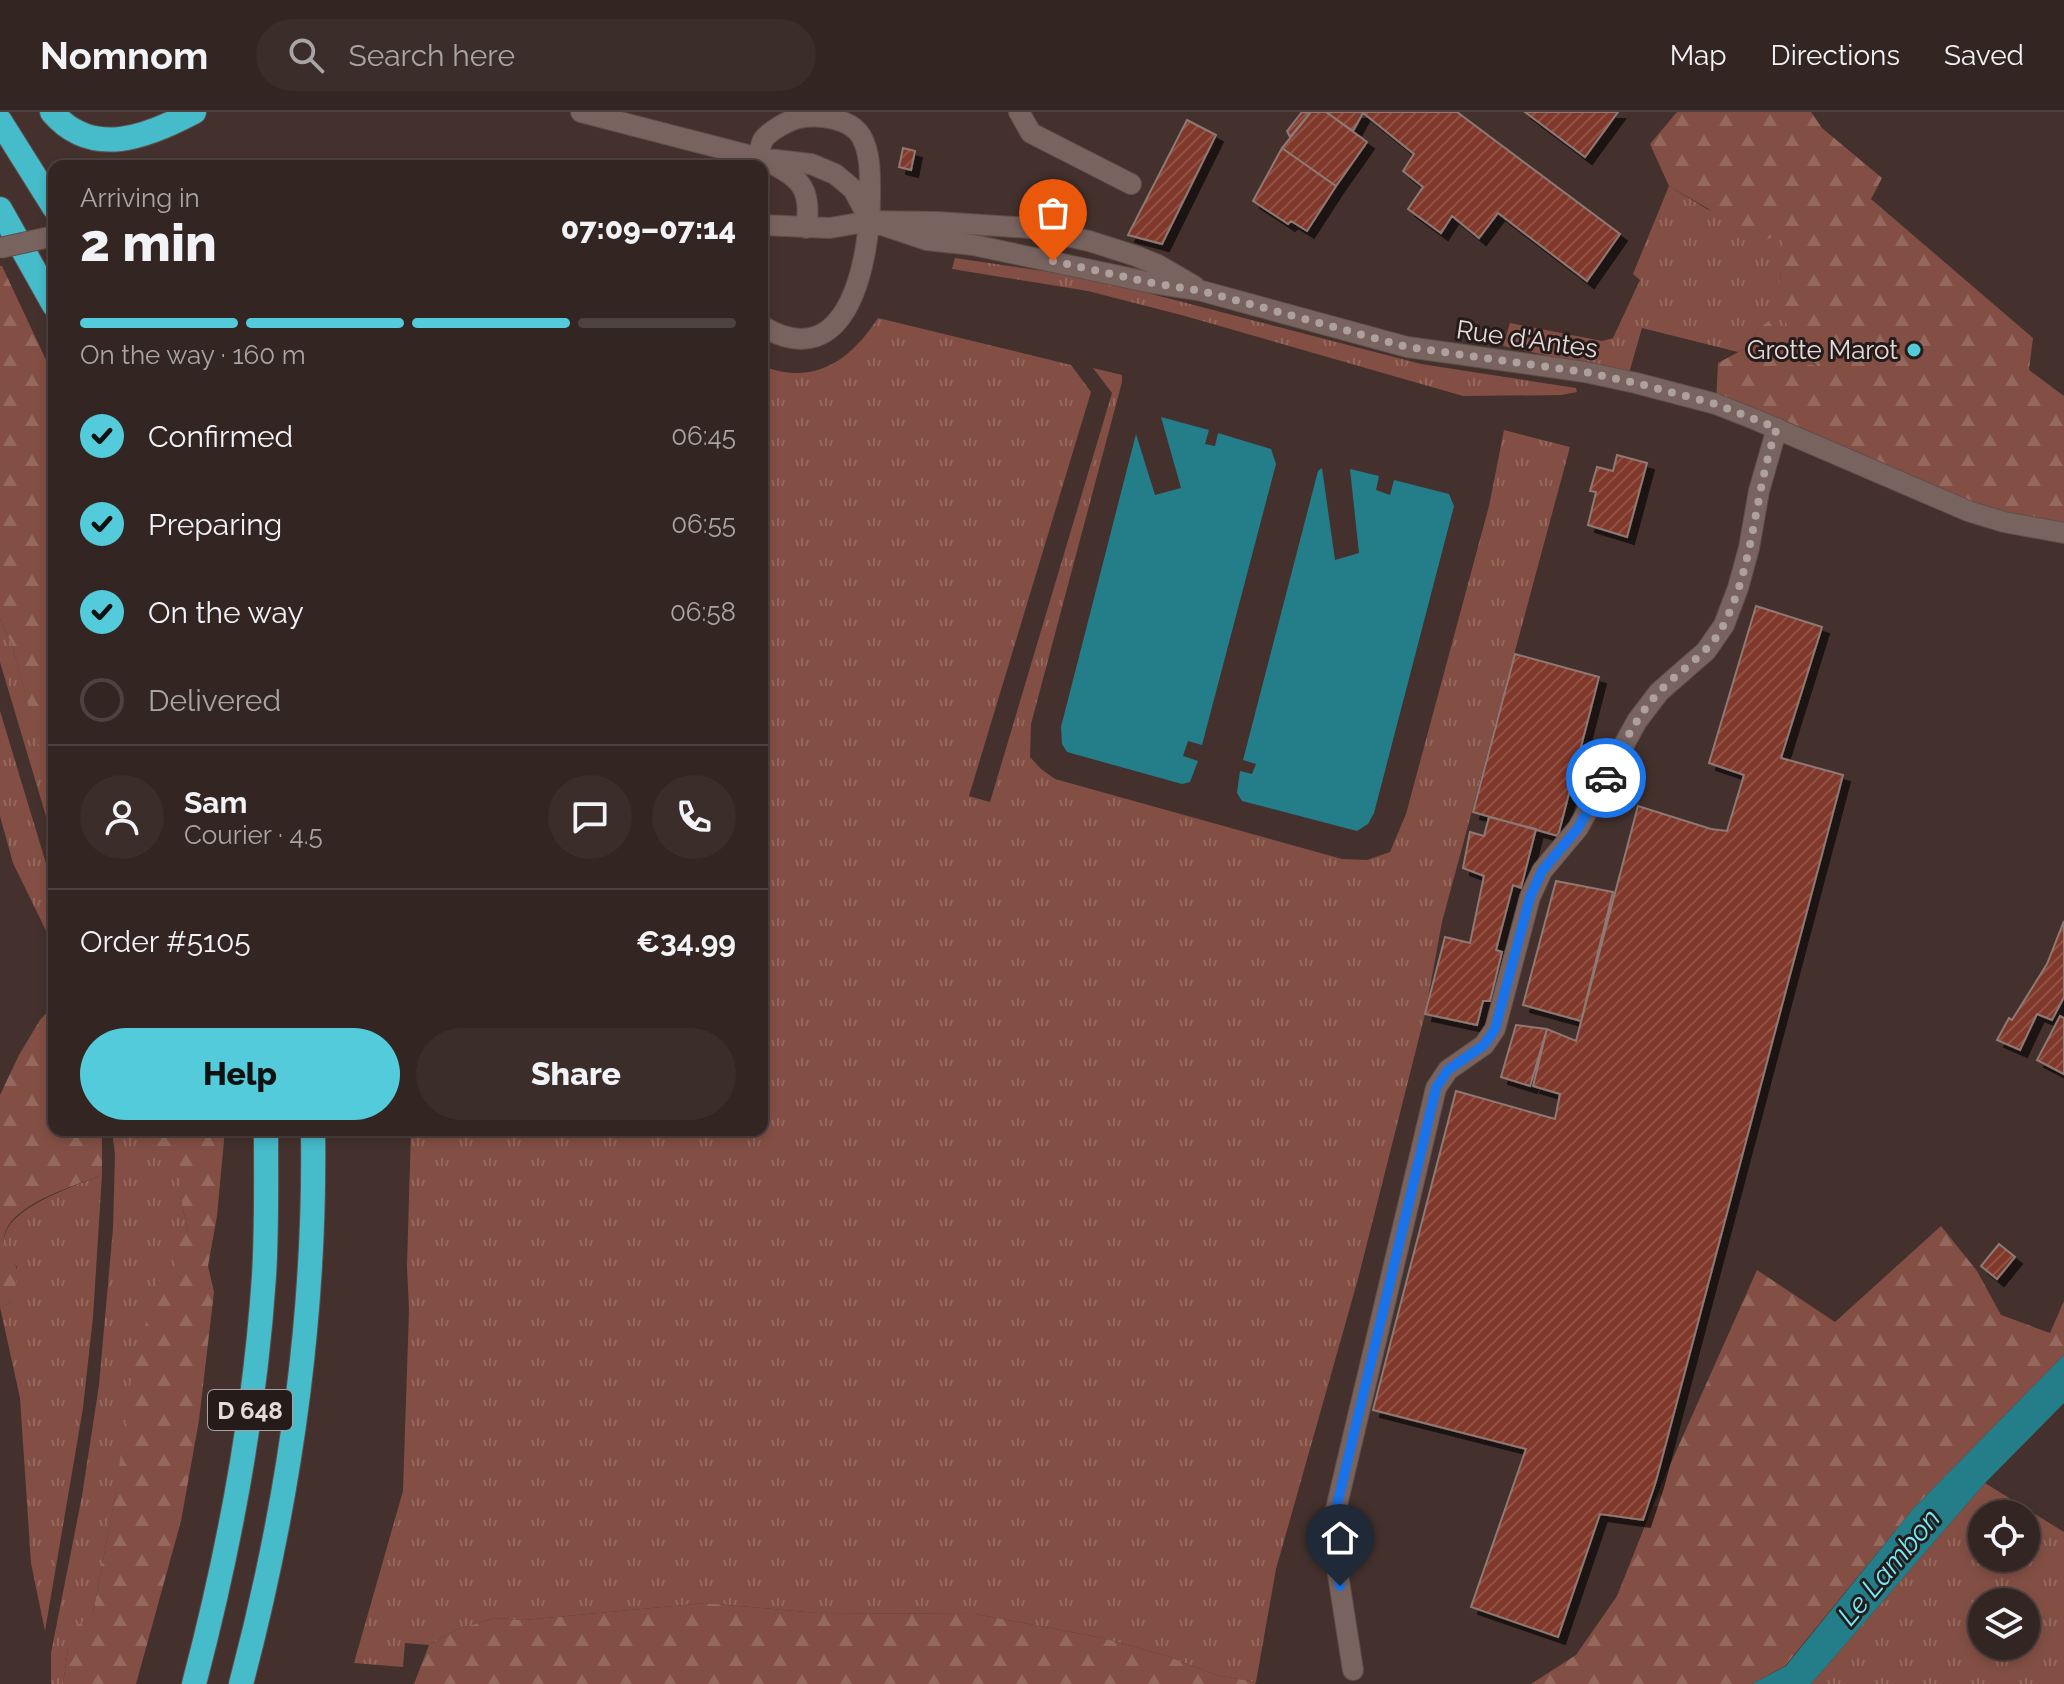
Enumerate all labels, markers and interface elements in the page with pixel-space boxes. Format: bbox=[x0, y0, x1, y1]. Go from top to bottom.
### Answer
search box bbox=[256, 19, 816, 91]
text: Nomnom bbox=[40, 33, 208, 78]
icon: search bbox=[284, 33, 328, 77]
text: Search here bbox=[348, 38, 515, 73]
text: Map bbox=[1670, 39, 1727, 72]
text: Directions bbox=[1771, 39, 1900, 72]
text: Saved bbox=[1944, 39, 2024, 72]
pin bbox=[1019, 179, 1087, 261]
text: Arriving in bbox=[80, 183, 200, 213]
icon: bag bbox=[1031, 191, 1075, 235]
text: 07:09–07:14 bbox=[561, 211, 736, 246]
text: 2 min bbox=[80, 212, 217, 273]
street label: Rue d'Antes bbox=[1454, 314, 1600, 364]
place label: Grotte Marot bbox=[1747, 335, 1898, 365]
text: On the way · 160 m bbox=[80, 340, 306, 370]
marker: Grotte Marot bbox=[1905, 341, 1923, 359]
icon: check bbox=[80, 414, 124, 458]
text: Confirmed bbox=[148, 419, 293, 454]
text: 06:45 bbox=[671, 421, 736, 451]
icon: check bbox=[80, 502, 124, 546]
text: Preparing bbox=[148, 507, 282, 542]
text: 06:55 bbox=[671, 509, 736, 539]
icon: check bbox=[80, 590, 124, 634]
text: On the way bbox=[148, 595, 304, 630]
text: 06:58 bbox=[670, 597, 736, 627]
text: Delivered bbox=[148, 683, 281, 718]
courier bbox=[1566, 738, 1646, 818]
icon: car bbox=[1584, 756, 1628, 800]
button: person bbox=[80, 775, 164, 859]
button: chat bbox=[548, 775, 632, 859]
button: phone bbox=[652, 775, 736, 859]
text: Sam bbox=[184, 785, 247, 820]
text: Courier · 4.5 bbox=[184, 820, 323, 850]
text: Order #5105 bbox=[80, 924, 251, 959]
text: €34.99 bbox=[636, 924, 736, 959]
button: Help bbox=[80, 1028, 400, 1120]
button: Share bbox=[416, 1028, 736, 1120]
road number: D 648 bbox=[208, 1390, 292, 1430]
map controls bbox=[1968, 1500, 2040, 1660]
button: locate bbox=[1968, 1500, 2040, 1572]
water label: Le Lambon bbox=[1831, 1502, 1947, 1632]
pin bbox=[1306, 1504, 1374, 1586]
icon: home bbox=[1318, 1516, 1362, 1560]
button: layers bbox=[1968, 1588, 2040, 1660]

